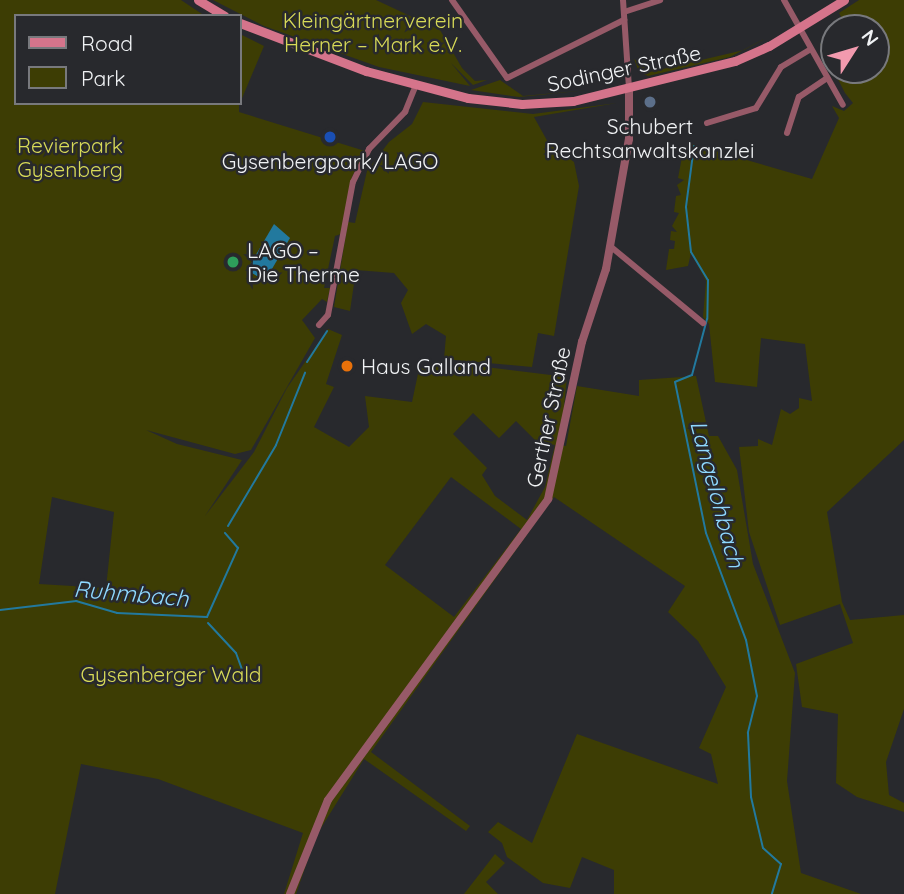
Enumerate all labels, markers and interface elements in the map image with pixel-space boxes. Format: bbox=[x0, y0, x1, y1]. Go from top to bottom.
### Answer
park label: Kleingärtnerverein Herner – Mark e.V. bbox=[283, 7, 463, 57]
legend bbox=[14, 14, 242, 105]
north arrow bbox=[820, 14, 890, 84]
text: N bbox=[856, 25, 884, 50]
text: Road bbox=[81, 30, 133, 56]
street label: Sodinger Straße bbox=[545, 39, 703, 97]
text: Park bbox=[81, 65, 125, 91]
marker: Schubert Rechtsanwaltskanzlei bbox=[642, 94, 658, 110]
place label: Schubert Rechtsanwaltskanzlei bbox=[546, 113, 754, 163]
marker: Gysenbergpark/LAGO bbox=[322, 129, 338, 145]
park label: Revierpark Gysenberg bbox=[17, 132, 123, 182]
place label: Gysenbergpark/LAGO bbox=[222, 148, 438, 174]
place label: LAGO – Die Therme bbox=[247, 237, 360, 287]
marker: LAGO – Die Therme bbox=[225, 254, 241, 270]
street label: Gerther Straße bbox=[521, 344, 575, 490]
place label: Haus Galland bbox=[361, 353, 491, 379]
marker: Haus Galland bbox=[339, 358, 355, 374]
water label: Langelohbach bbox=[684, 417, 750, 571]
water label: Ruhmbach bbox=[72, 575, 190, 613]
park label: Gysenberger Wald bbox=[80, 661, 262, 687]

